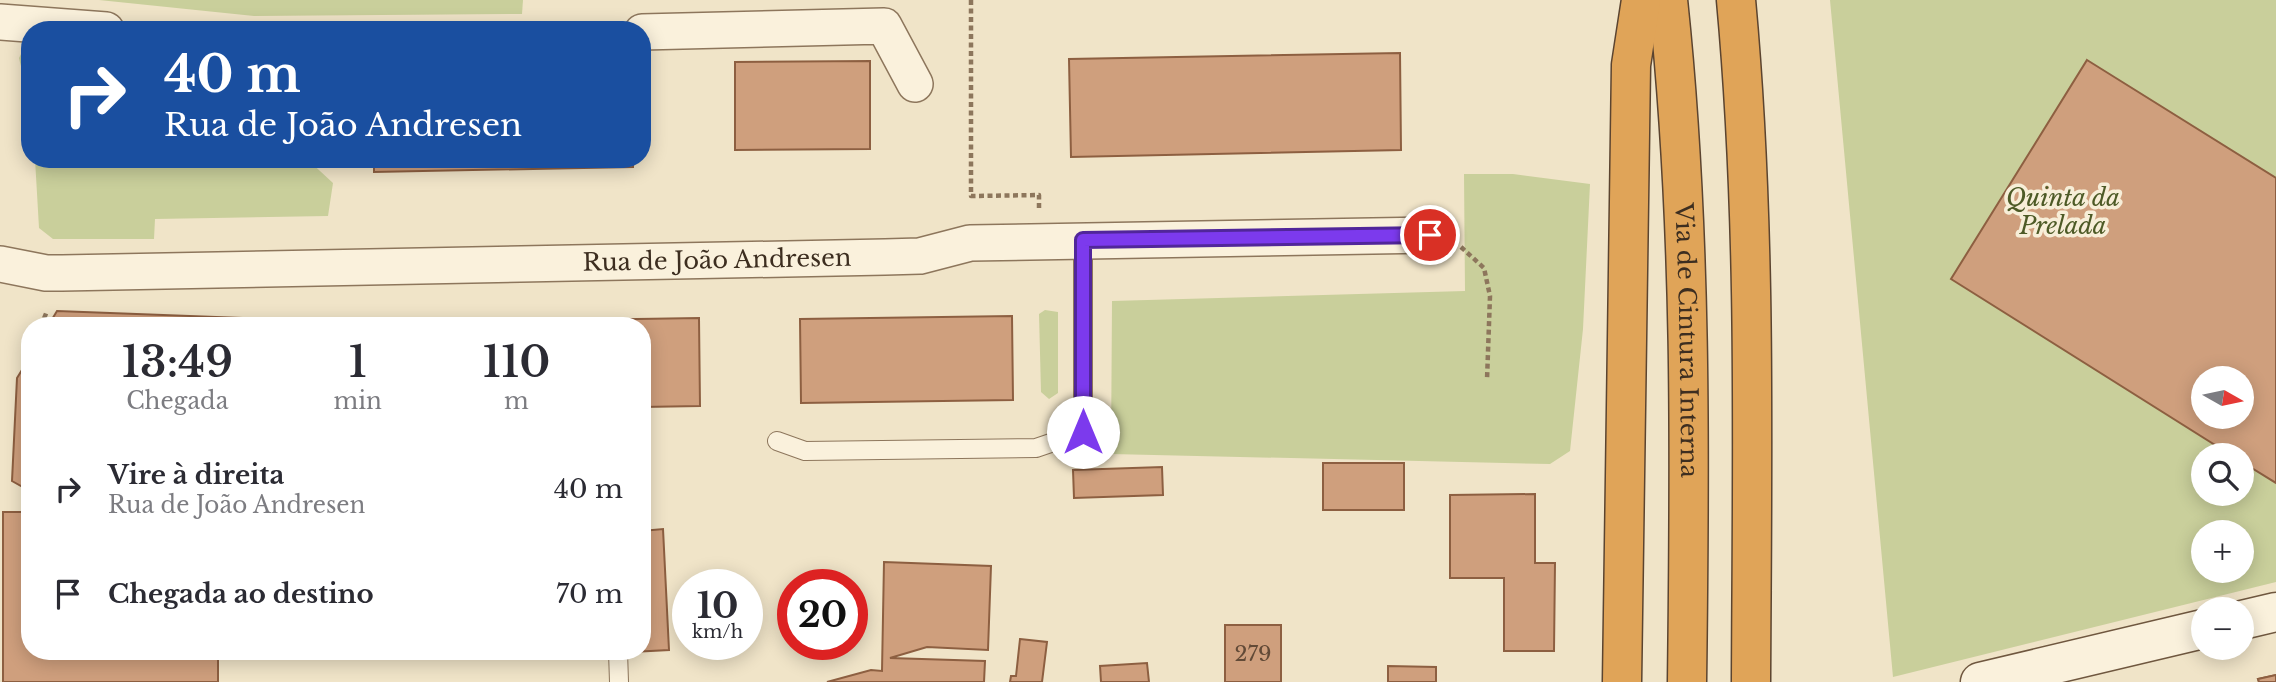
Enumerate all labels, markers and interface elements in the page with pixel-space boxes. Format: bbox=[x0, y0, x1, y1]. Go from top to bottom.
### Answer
text: 40 m bbox=[164, 44, 301, 105]
icon: right bbox=[49, 49, 140, 140]
text: Rua de João Andresen bbox=[164, 105, 522, 145]
park label: Quinta da Prelada bbox=[2006, 183, 2120, 240]
street label: Via de Cintura Interna bbox=[1669, 201, 1704, 478]
pin bbox=[1400, 205, 1460, 265]
icon: arrive bbox=[1411, 216, 1449, 254]
street label: Rua de João Andresen bbox=[582, 243, 852, 277]
text: 13:49 bbox=[122, 336, 233, 388]
text: 1 bbox=[349, 336, 367, 388]
text: 110 bbox=[482, 336, 550, 388]
north arrow bbox=[2191, 366, 2254, 429]
map controls bbox=[2191, 366, 2254, 660]
text: Chegada bbox=[126, 387, 228, 415]
text: min bbox=[334, 387, 382, 415]
text: m bbox=[504, 387, 529, 415]
position arrow bbox=[1046, 395, 1120, 469]
button: search bbox=[2191, 443, 2254, 506]
text: Vire à direita bbox=[108, 459, 284, 491]
icon: right bbox=[49, 470, 87, 508]
text: 40 m bbox=[554, 473, 623, 505]
text: Rua de João Andresen bbox=[108, 491, 365, 519]
button: + bbox=[2191, 520, 2254, 583]
speed limit sign: 20 bbox=[777, 569, 868, 660]
icon: arrive bbox=[49, 575, 87, 613]
text: Chegada ao destino bbox=[108, 578, 374, 610]
text: 70 m bbox=[556, 578, 623, 610]
text: 10 bbox=[697, 584, 738, 627]
button: − bbox=[2191, 597, 2254, 660]
text: km/h bbox=[692, 621, 743, 643]
house number: 279 bbox=[1235, 641, 1271, 667]

